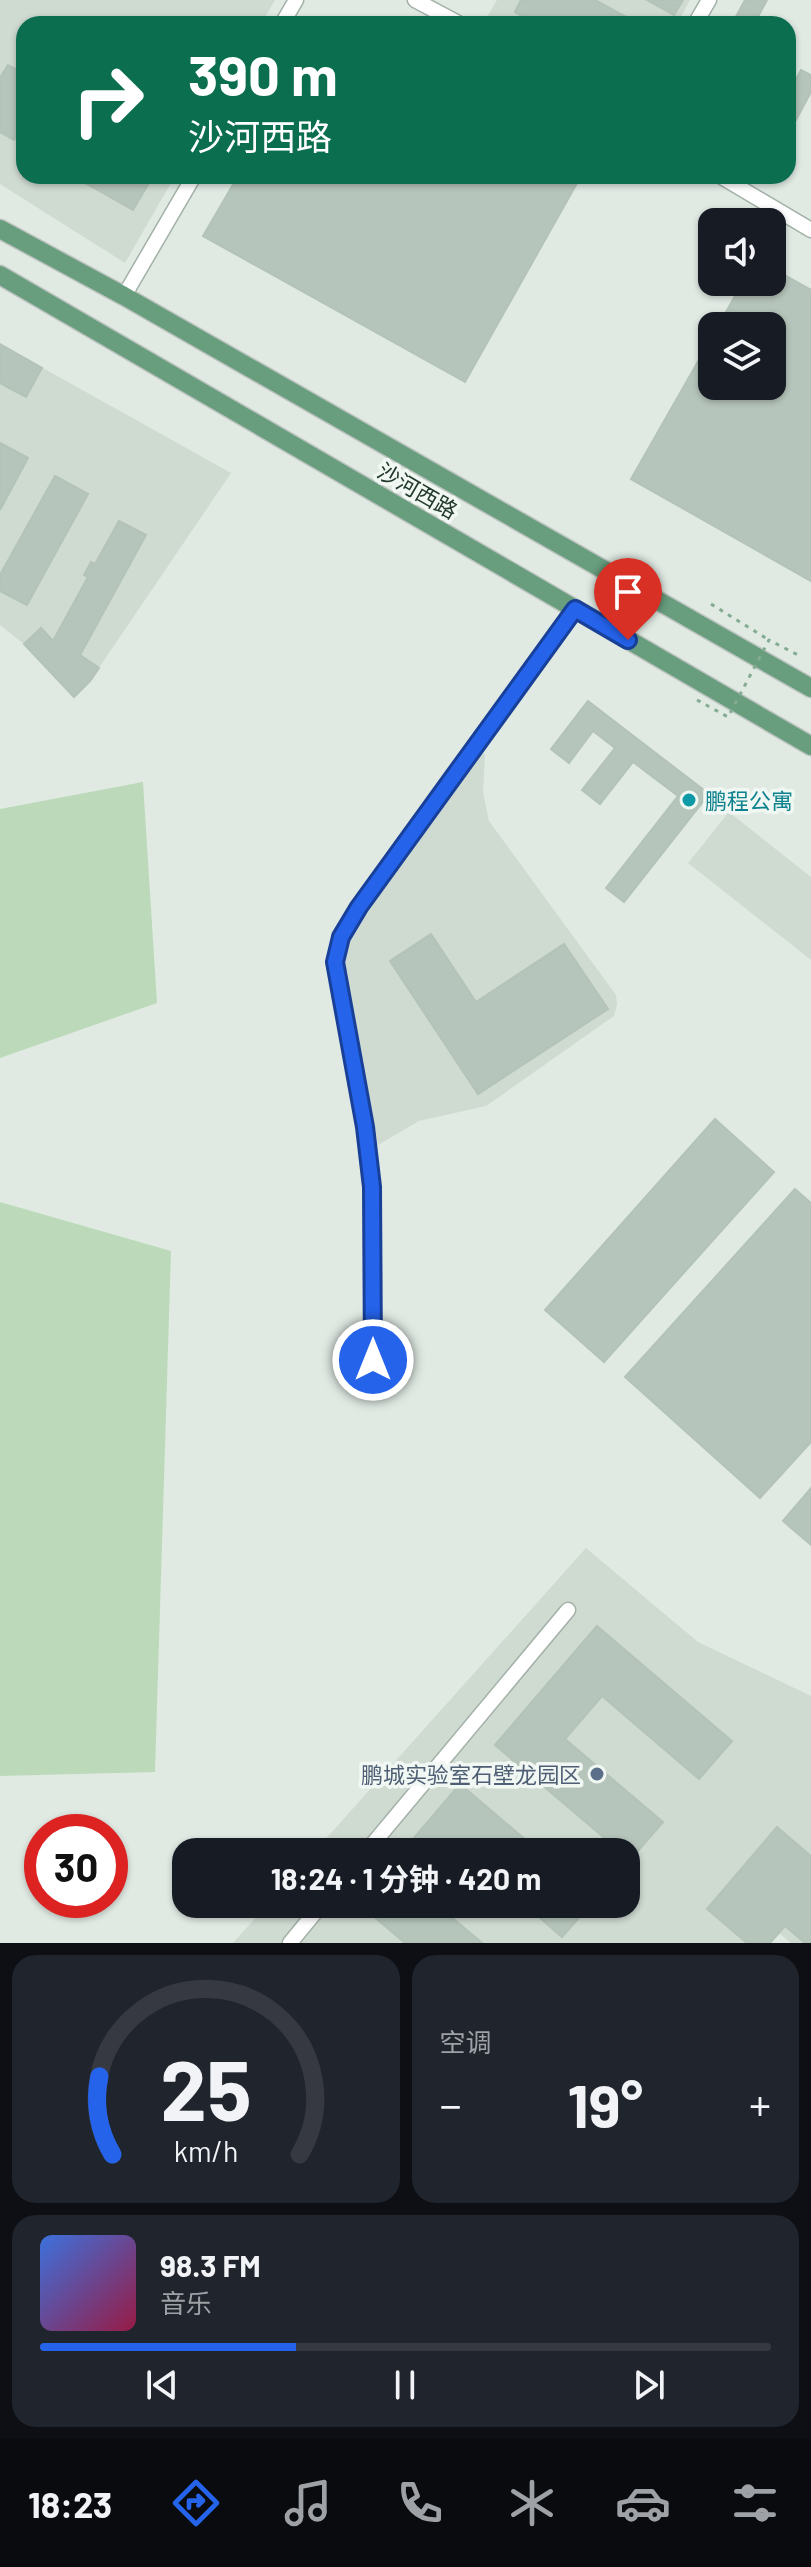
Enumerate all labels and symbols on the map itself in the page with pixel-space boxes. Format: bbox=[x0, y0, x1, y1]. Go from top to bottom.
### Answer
street label: 沙河西路 bbox=[373, 457, 463, 523]
pin bbox=[594, 558, 662, 640]
place label: 鹏程公寓 bbox=[705, 787, 793, 813]
marker: 鹏程公寓 bbox=[680, 791, 698, 809]
position arrow bbox=[331, 1318, 415, 1402]
place label: 鹏城实验室石壁龙园区 bbox=[361, 1761, 581, 1787]
marker: 鹏城实验室石壁龙园区 bbox=[588, 1765, 606, 1783]
speed limit sign: 30 bbox=[24, 1814, 128, 1918]

